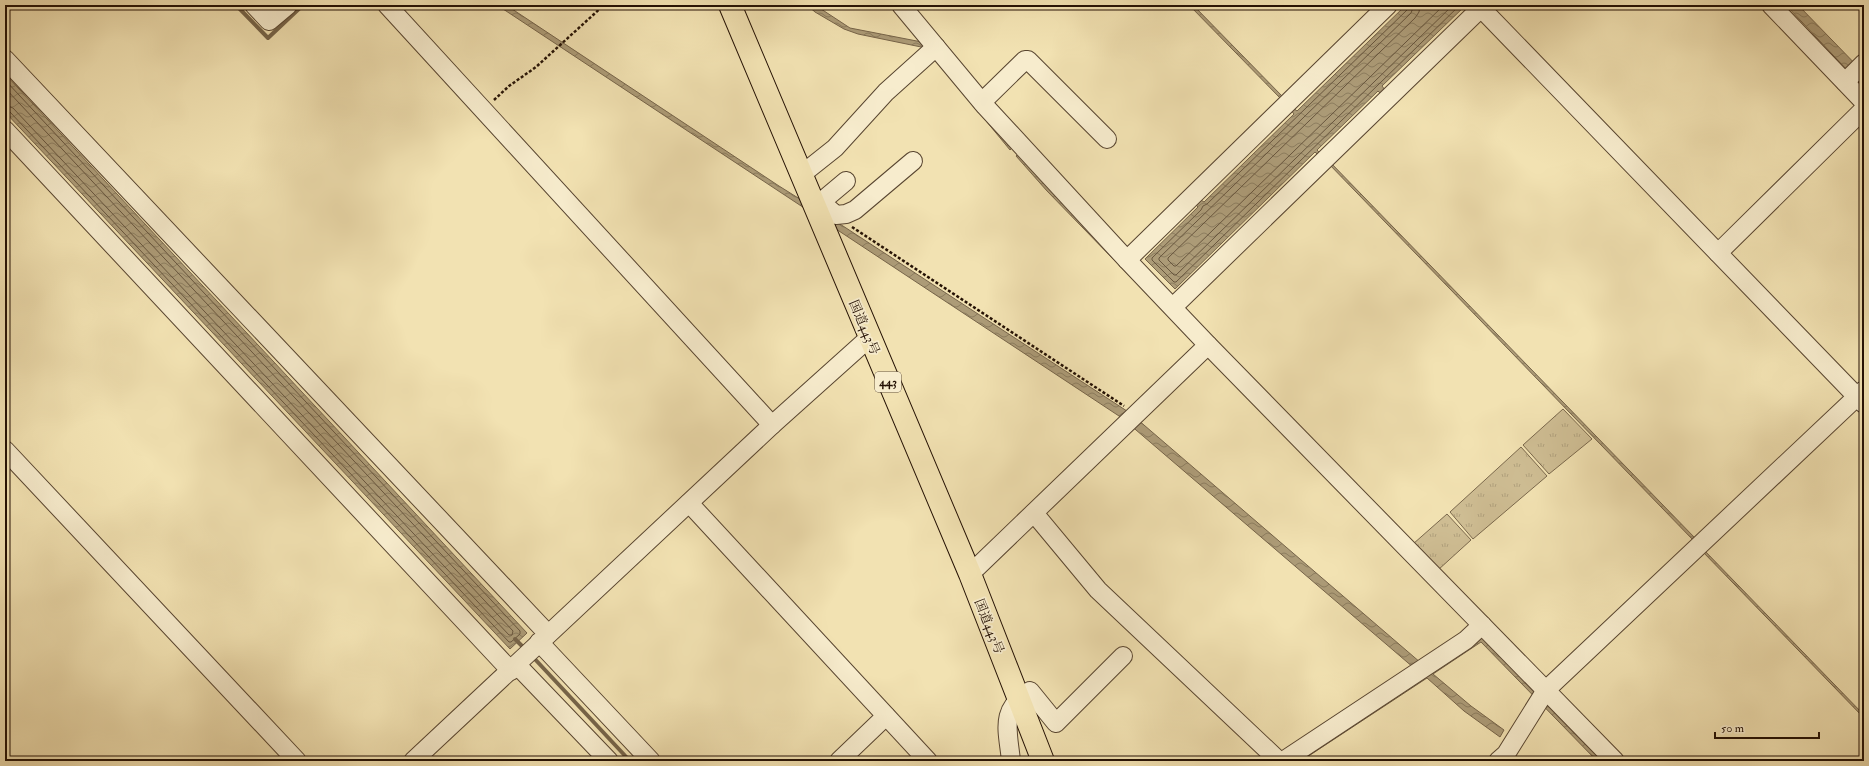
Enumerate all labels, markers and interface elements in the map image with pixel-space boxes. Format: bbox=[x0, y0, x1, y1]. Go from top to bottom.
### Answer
street label: 国道443号 bbox=[845, 298, 883, 357]
road number: 443 bbox=[875, 372, 901, 392]
street label: 国道443号 bbox=[971, 596, 1007, 656]
scale bar bbox=[1715, 714, 1819, 740]
text: 50 m bbox=[1721, 721, 1745, 736]

